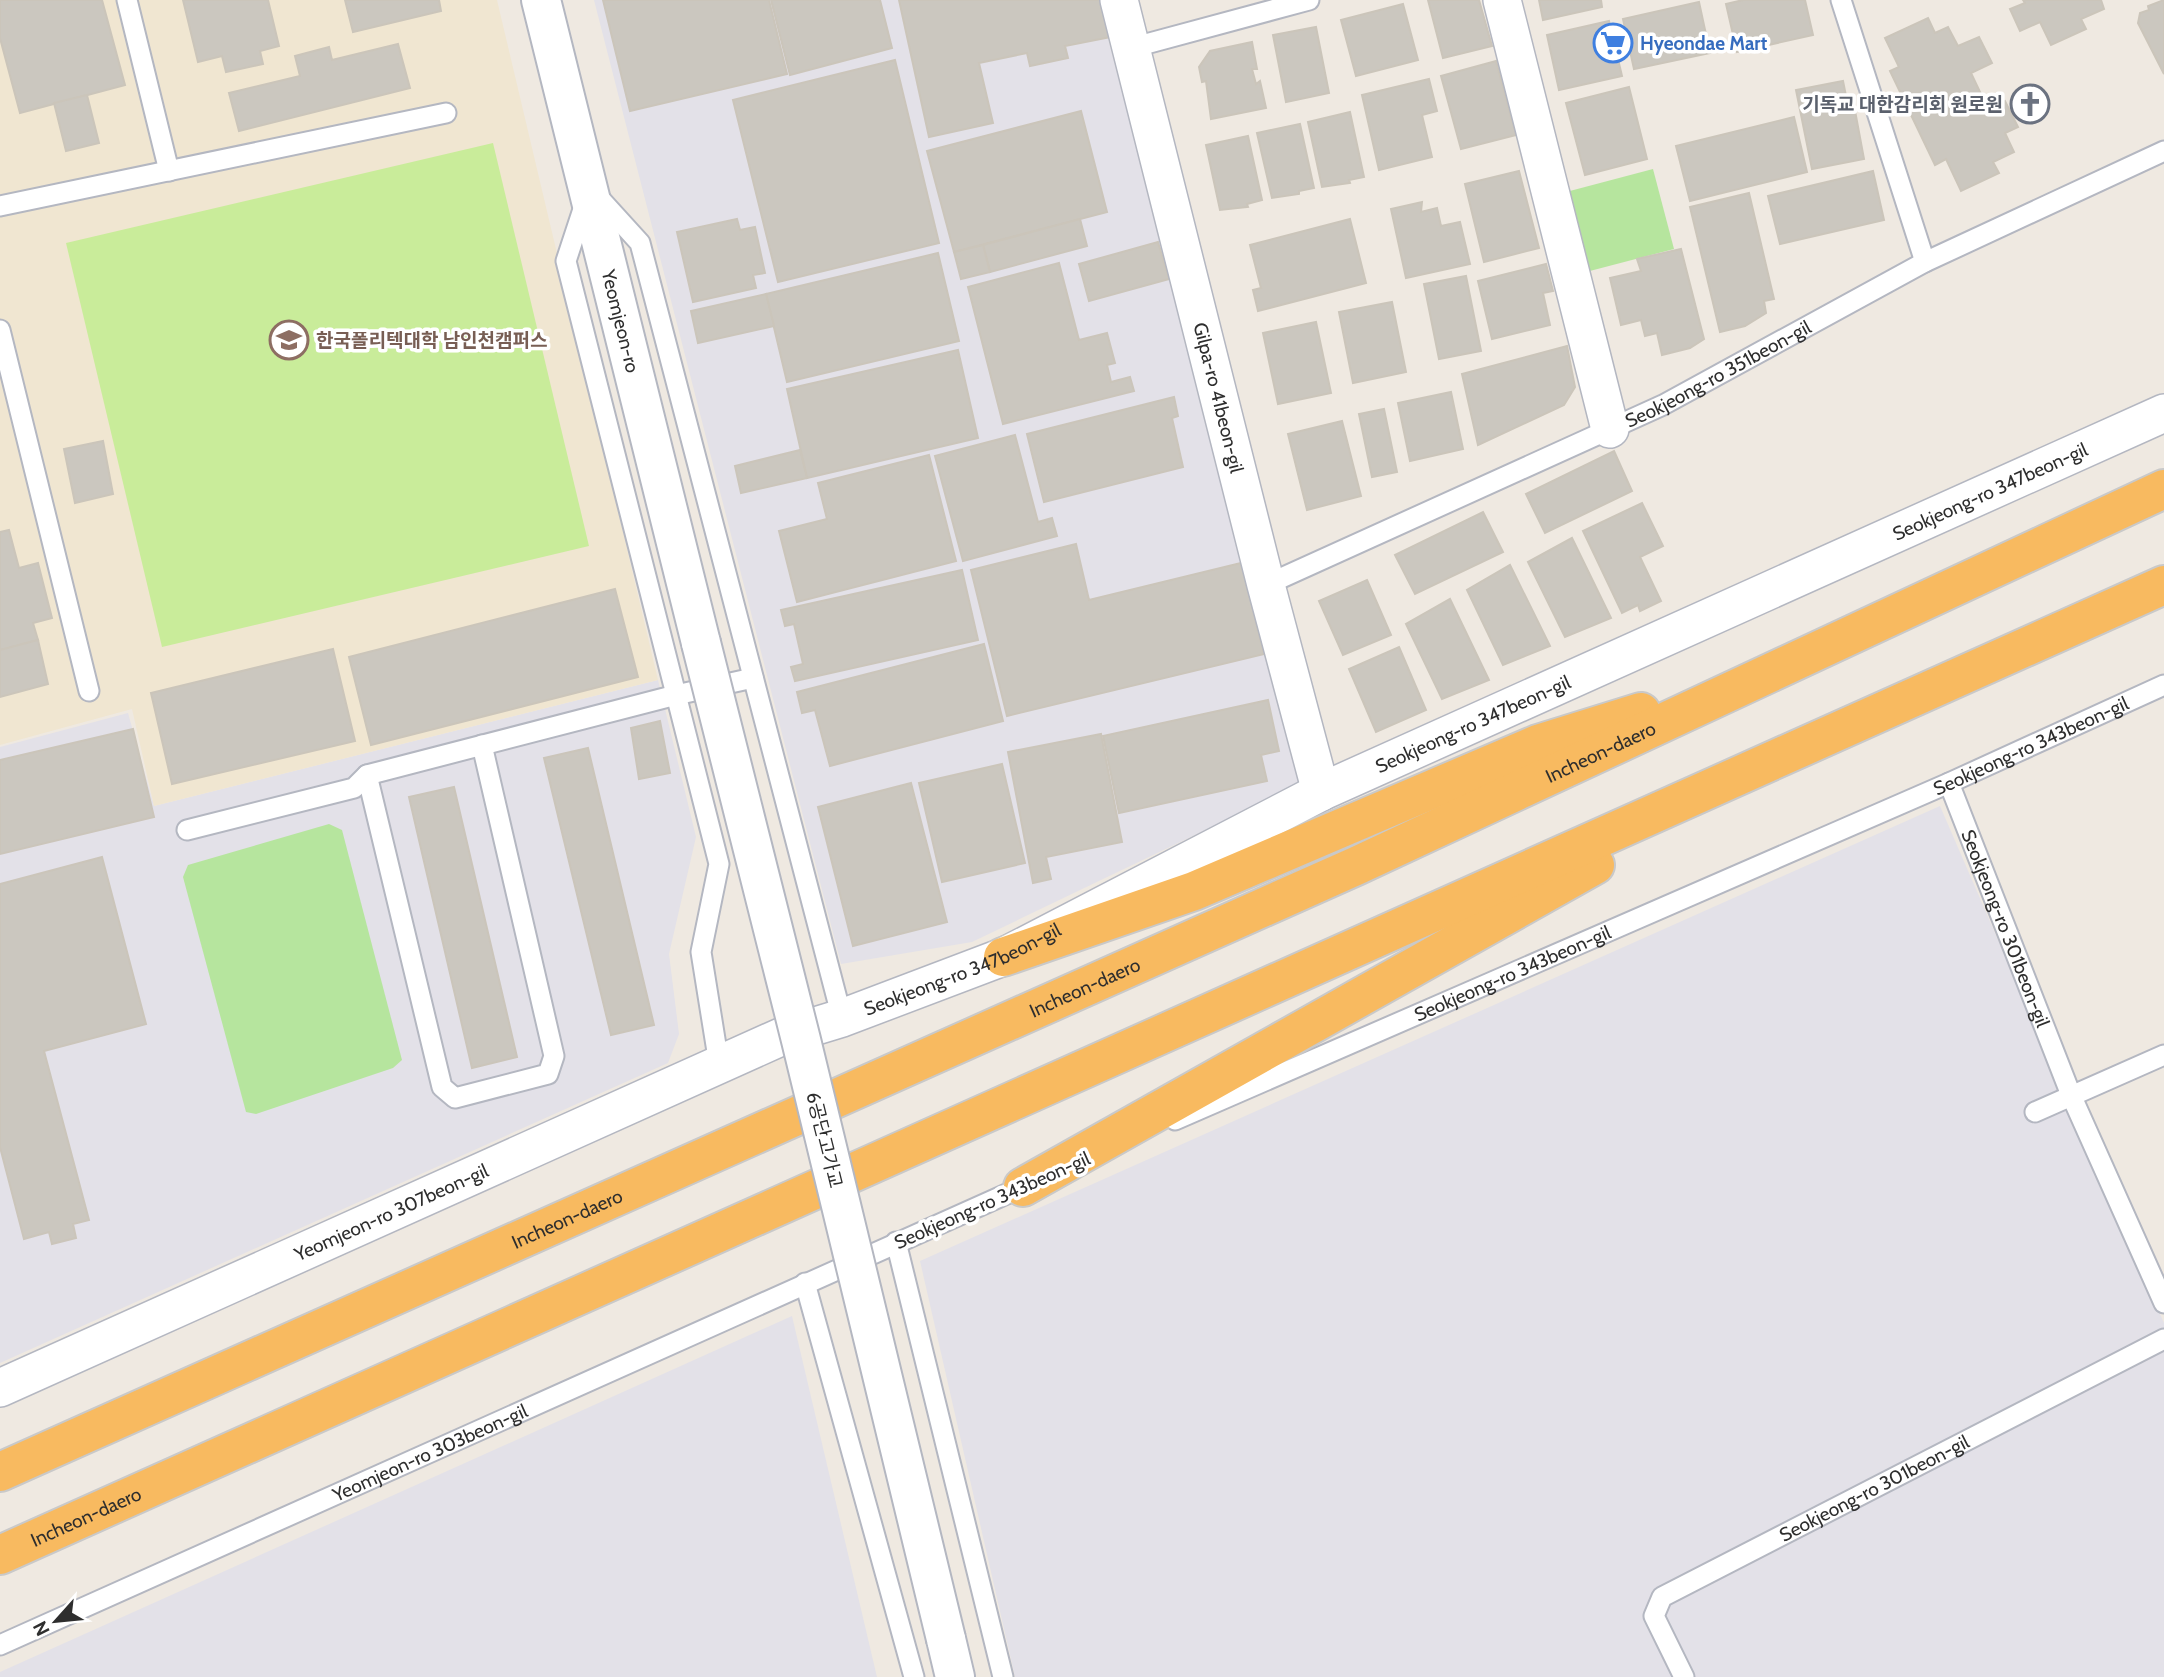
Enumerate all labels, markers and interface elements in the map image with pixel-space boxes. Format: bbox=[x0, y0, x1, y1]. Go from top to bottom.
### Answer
supermarket icon: Hyeondae Mart bbox=[1592, 22, 1634, 64]
place label: Hyeondae Mart bbox=[1640, 32, 1768, 55]
church icon: 기독교 대한감리회 원로원 bbox=[2009, 83, 2051, 125]
place label: 기독교 대한감리회 원로원 bbox=[1802, 93, 2003, 116]
street label: Yeomjeon-ro bbox=[596, 267, 644, 375]
street label: Seokjeong-ro 351beon-gil bbox=[1622, 315, 1816, 433]
school or university icon: 한국폴리텍대학 남인천캠퍼스 bbox=[268, 319, 310, 361]
street label: Gilpa-ro 41beon-gil bbox=[1188, 320, 1249, 476]
place label: 한국폴리텍대학 남인천캠퍼스 bbox=[316, 329, 548, 352]
street label: Seokjeong-ro 347beon-gil bbox=[1889, 438, 2092, 546]
street label: Seokjeong-ro 347beon-gil bbox=[1372, 670, 1575, 778]
street label: Seokjeong-ro 343beon-gil bbox=[1930, 692, 2133, 800]
street label: Incheon-daero bbox=[1542, 717, 1659, 788]
street label: Seokjeong-ro 301beon-gil bbox=[1956, 826, 2055, 1031]
street label: Seokjeong-ro 347beon-gil bbox=[861, 918, 1065, 1021]
street label: Seokjeong-ro 343beon-gil bbox=[1411, 920, 1615, 1026]
street label: Incheon-daero bbox=[1026, 953, 1144, 1022]
street label: 6공단고가교 bbox=[801, 1090, 848, 1191]
street label: Seokjeong-ro 343beon-gil bbox=[891, 1147, 1094, 1254]
street label: Yeomjeon-ro 307beon-gil bbox=[290, 1159, 492, 1267]
street label: Incheon-daero bbox=[508, 1184, 626, 1254]
street label: Yeomjeon-ro 303beon-gil bbox=[328, 1399, 532, 1507]
street label: Seokjeong-ro 301beon-gil bbox=[1776, 1430, 1973, 1547]
street label: Incheon-daero bbox=[27, 1482, 145, 1552]
north arrow bbox=[21, 1586, 91, 1656]
text: N bbox=[28, 1617, 55, 1640]

